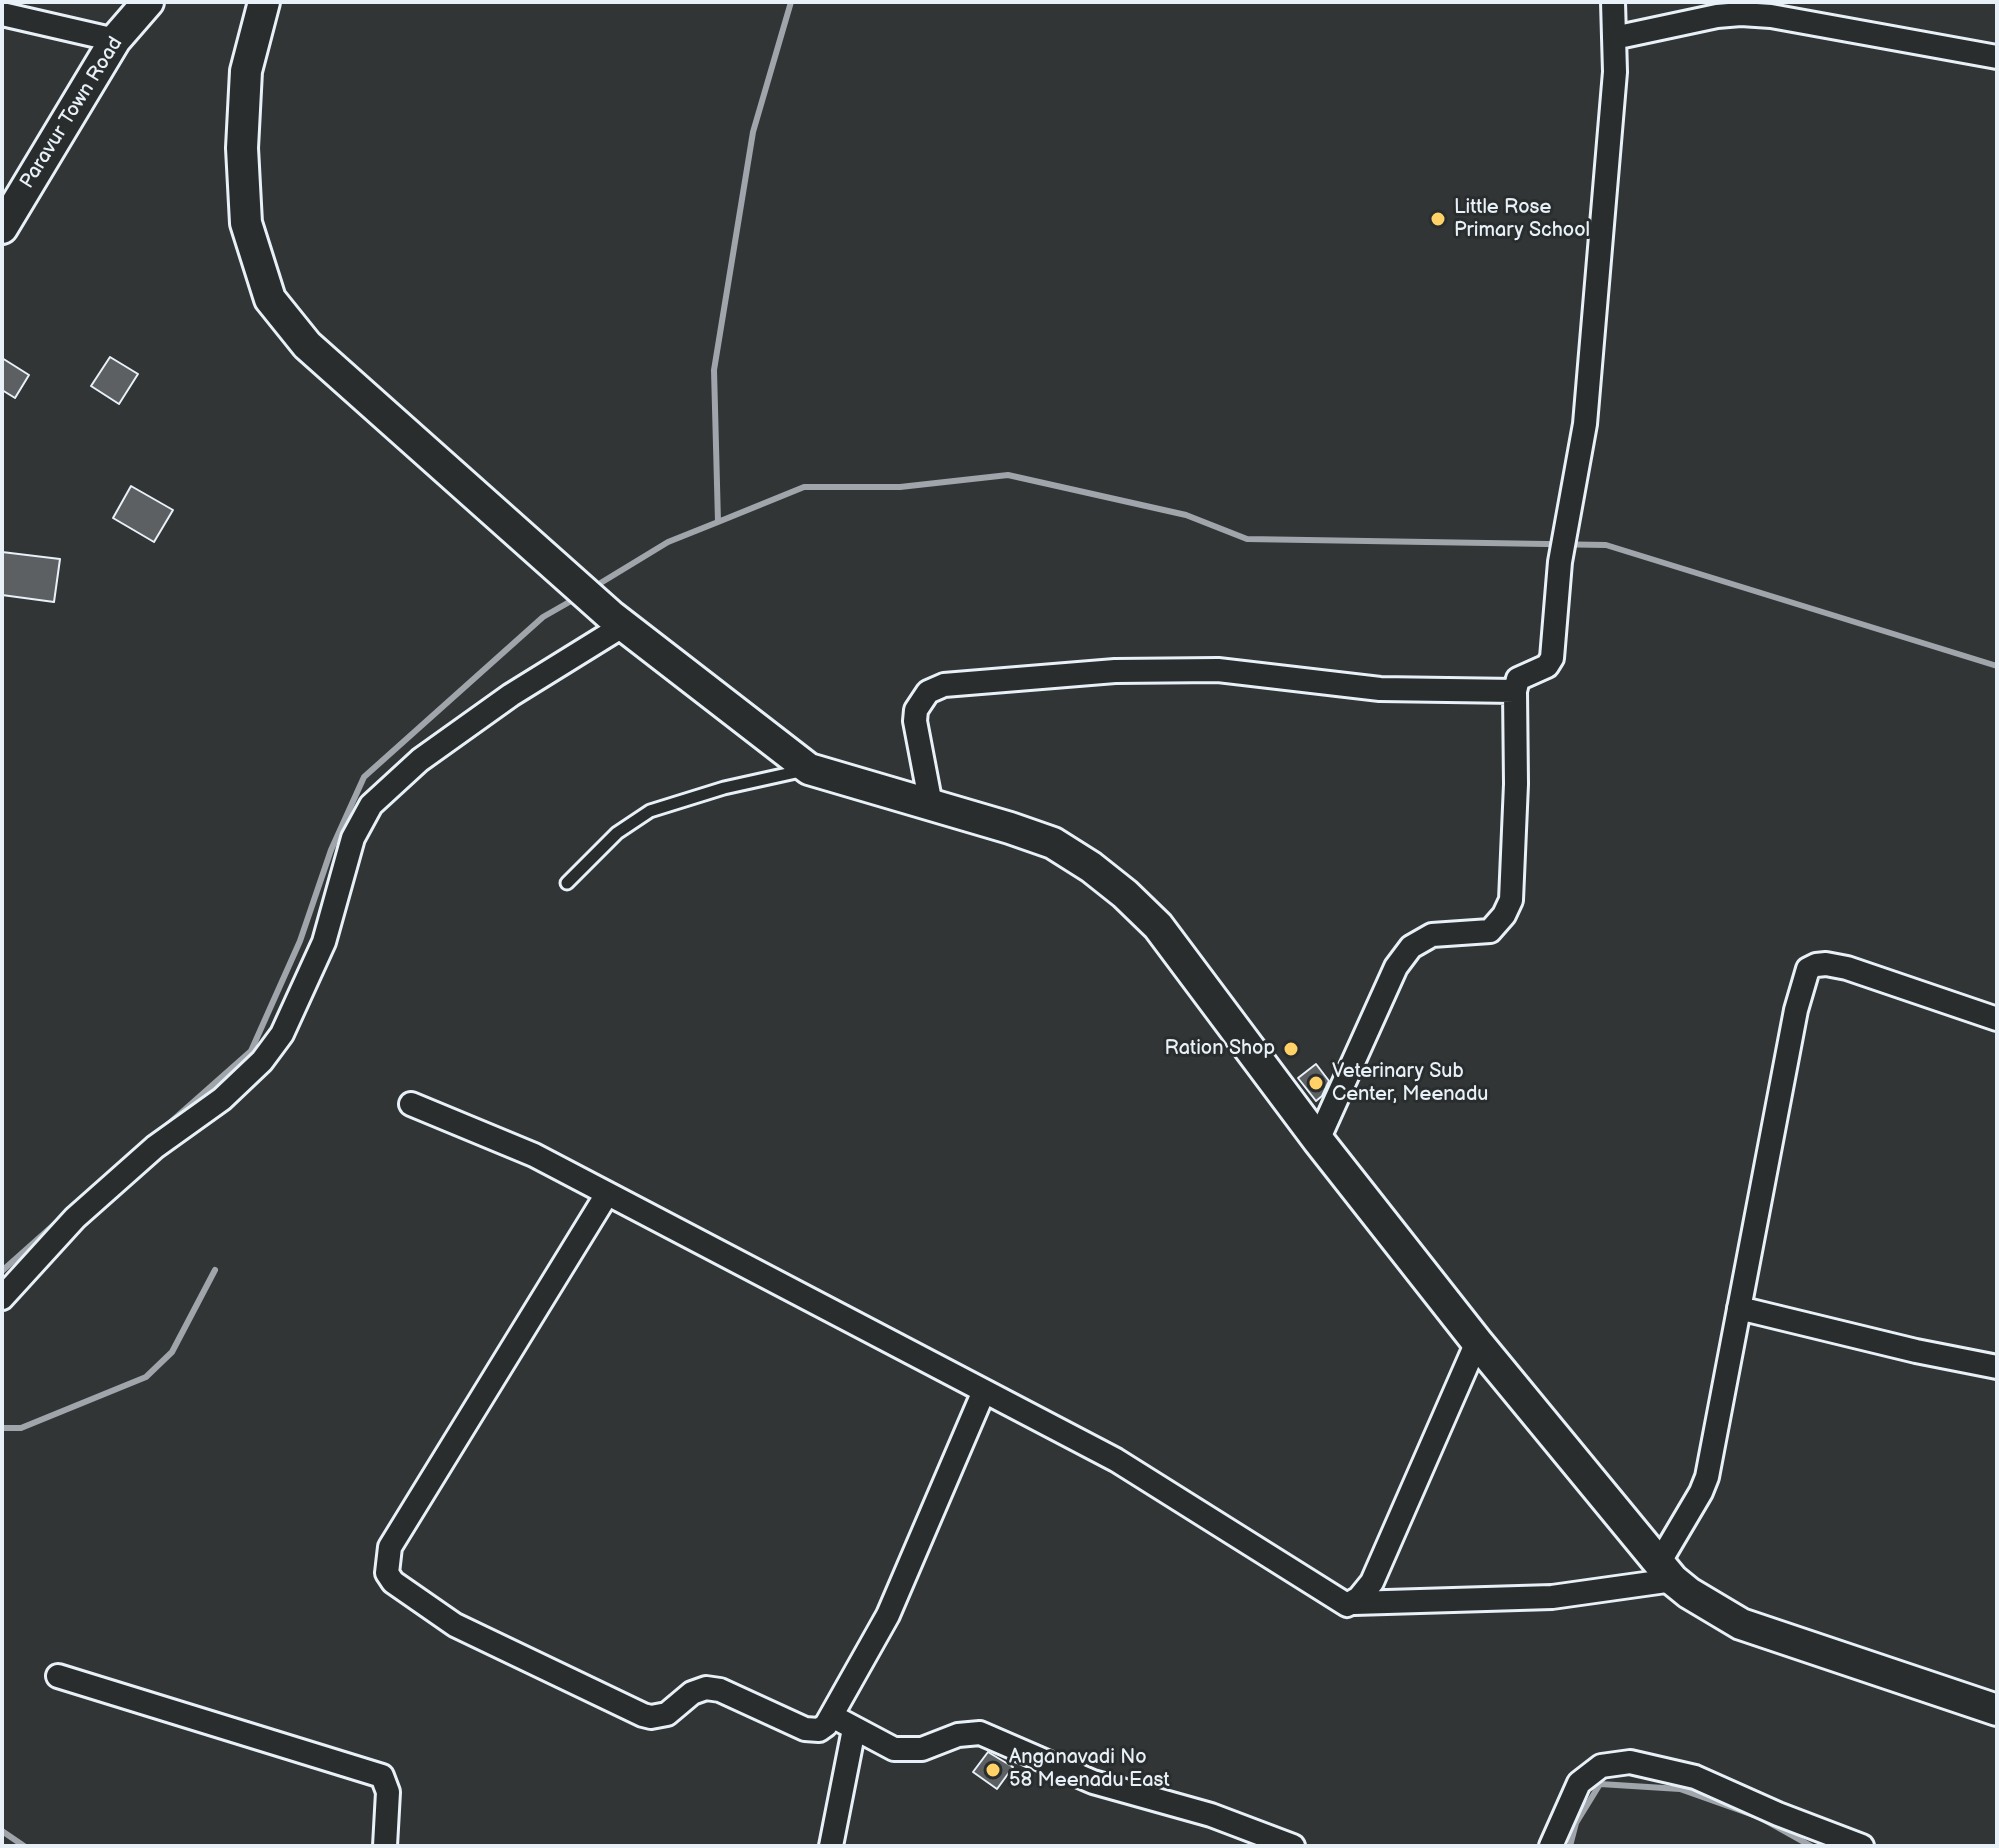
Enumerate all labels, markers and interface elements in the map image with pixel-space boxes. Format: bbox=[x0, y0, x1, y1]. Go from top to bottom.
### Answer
street label: Paravur Town Road bbox=[16, 33, 128, 193]
place label: Little Rose Primary School bbox=[1454, 196, 1590, 243]
marker: Little Rose Primary School bbox=[1429, 210, 1447, 228]
place label: Ration Shop bbox=[1164, 1037, 1275, 1061]
marker: Ration Shop bbox=[1282, 1040, 1300, 1058]
place label: Veterinary Sub Center, Meenadu bbox=[1332, 1060, 1488, 1107]
marker: Veterinary Sub Center, Meenadu bbox=[1307, 1074, 1325, 1092]
place label: Anganavadi No 58 Meenadu East bbox=[1009, 1746, 1170, 1793]
marker: Anganavadi No 58 Meenadu East bbox=[984, 1761, 1002, 1779]

